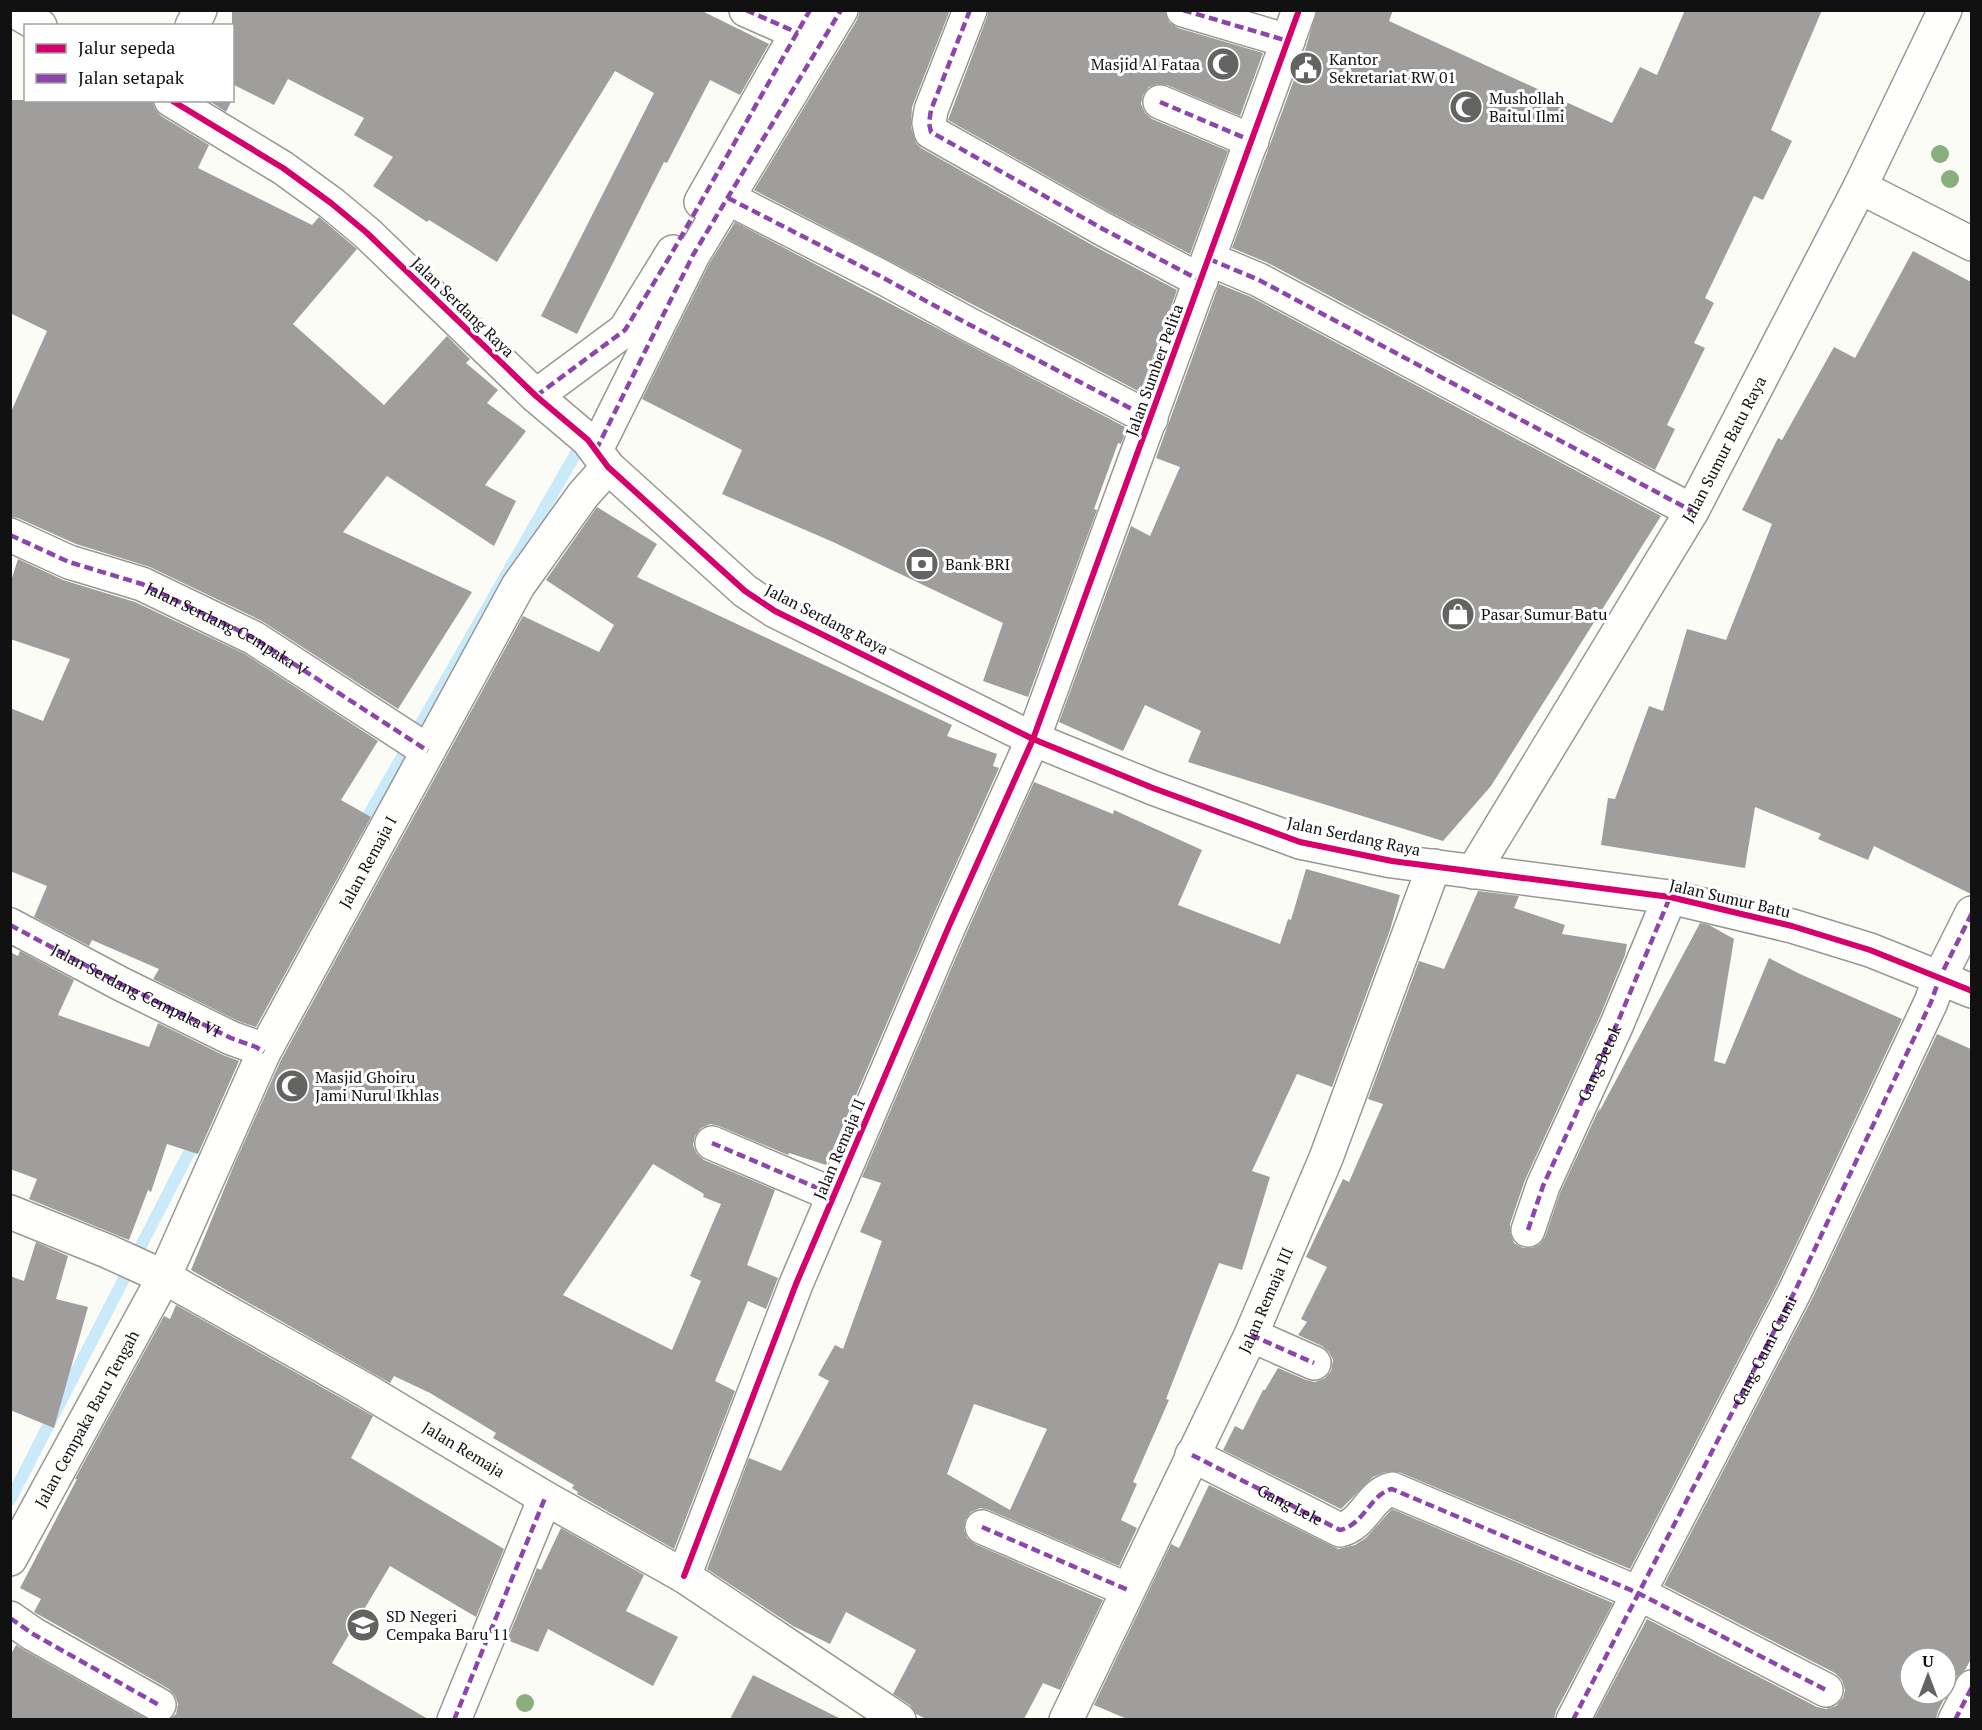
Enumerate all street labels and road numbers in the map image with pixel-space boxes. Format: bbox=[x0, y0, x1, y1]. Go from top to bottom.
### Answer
street label: Jalan Serdang Raya bbox=[407, 252, 519, 362]
street label: Jalan Sumber Pelita bbox=[1120, 301, 1188, 439]
street label: Jalan Sumur Batu Raya bbox=[1677, 372, 1771, 526]
street label: Jalan Serdang Cempaka V bbox=[142, 576, 312, 681]
street label: Jalan Serdang Raya bbox=[762, 578, 892, 660]
street label: Jalan Serdang Raya bbox=[1285, 811, 1423, 861]
street label: Jalan Remaja I bbox=[334, 812, 402, 912]
street label: Jalan Sumur Batu bbox=[1667, 873, 1793, 923]
street label: Jalan Serdang Cempaka VI bbox=[48, 938, 224, 1042]
street label: Gang Betok bbox=[1572, 1020, 1627, 1105]
street label: Jalan Remaja II bbox=[808, 1095, 870, 1203]
street label: Jalan Remaja III bbox=[1233, 1244, 1298, 1357]
street label: Gang Cumi Cumi bbox=[1727, 1292, 1802, 1409]
street label: Jalan Cempaka Baru Tengah bbox=[29, 1326, 144, 1511]
street label: Jalan Remaja bbox=[419, 1416, 509, 1482]
street label: Gang Lele bbox=[1254, 1479, 1327, 1531]

